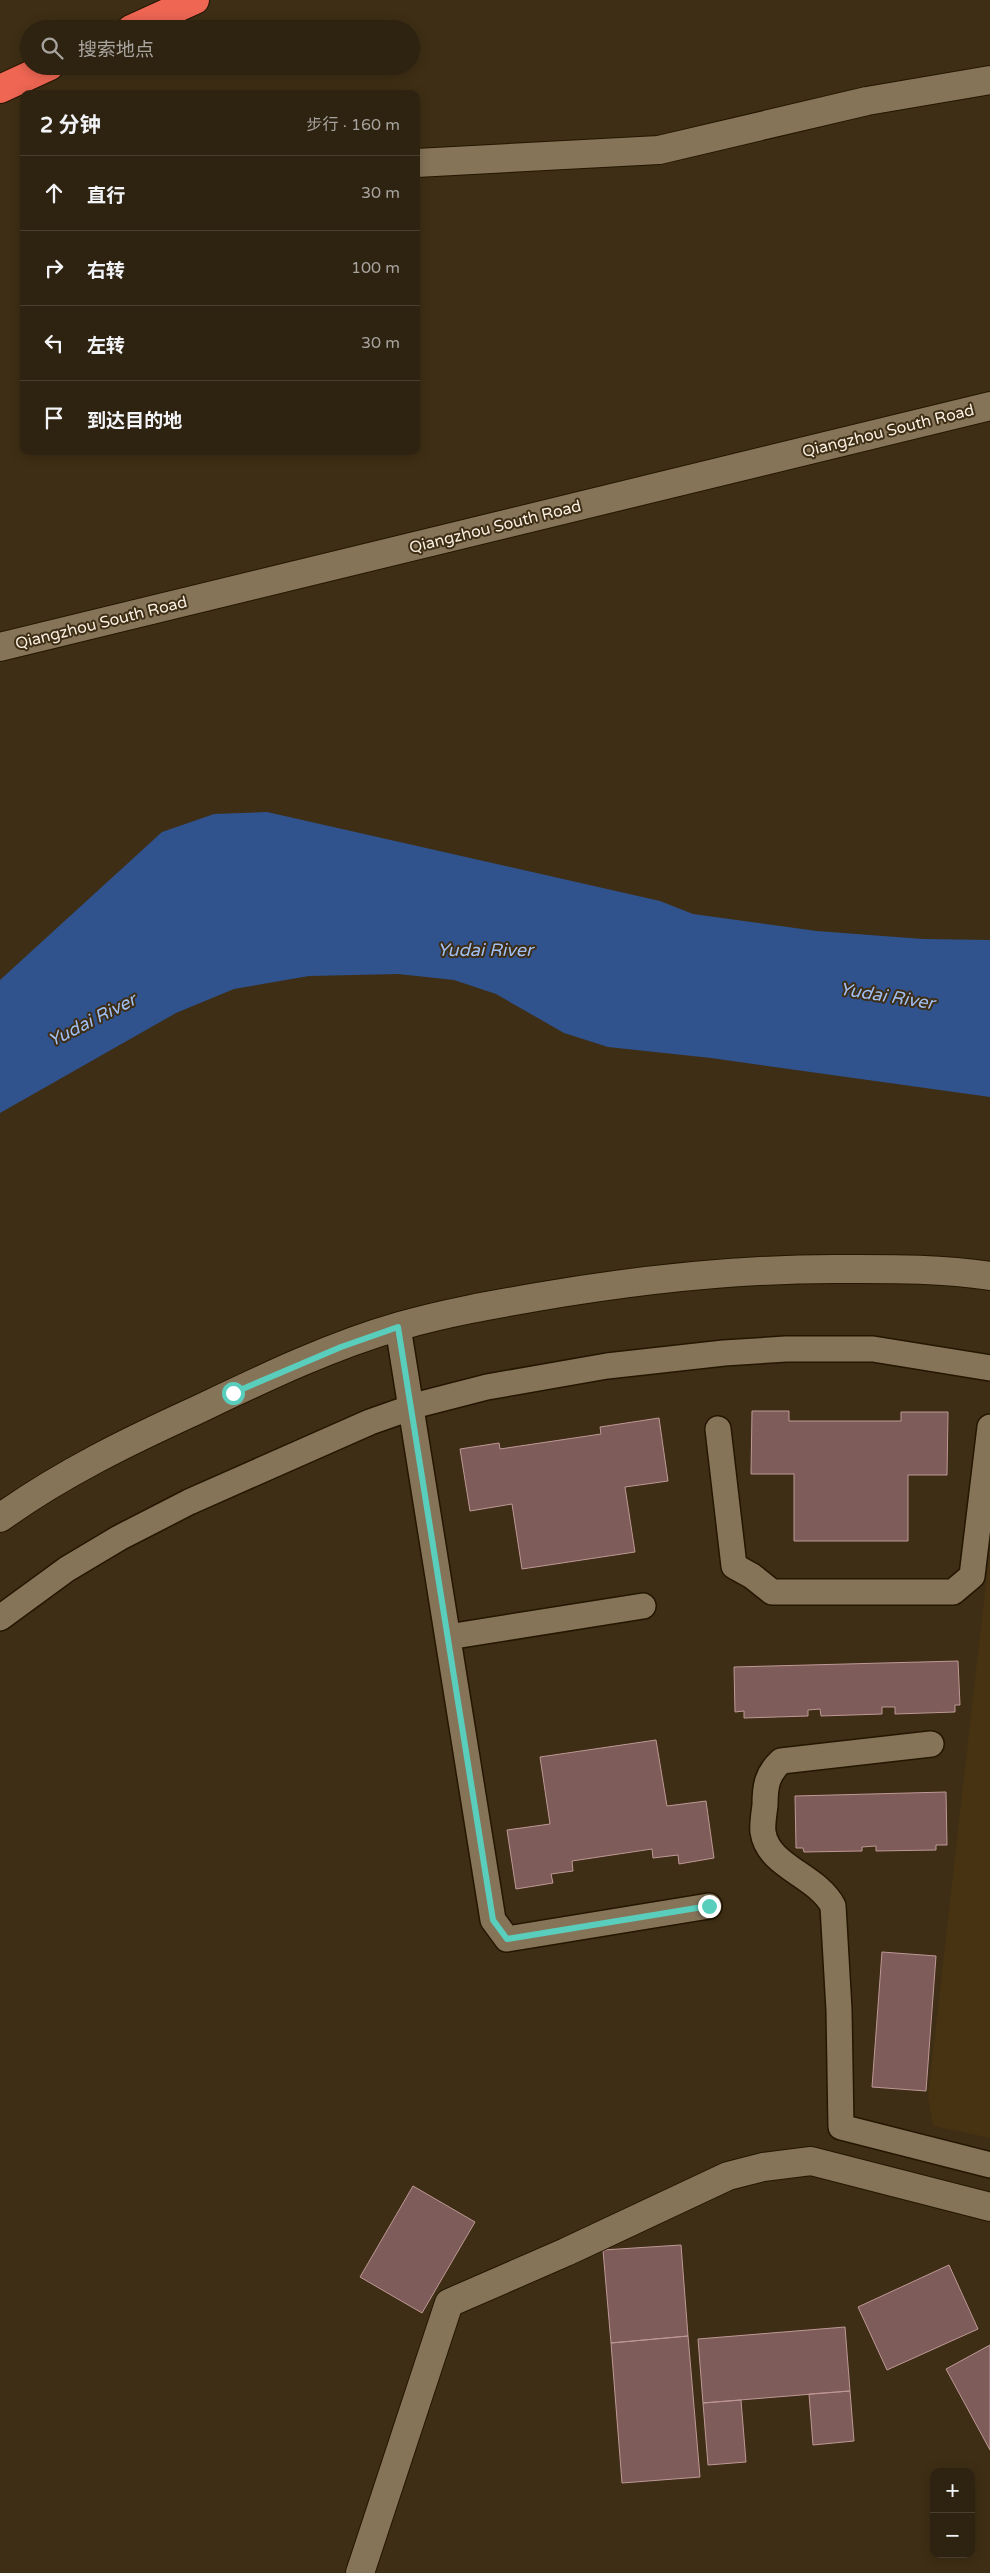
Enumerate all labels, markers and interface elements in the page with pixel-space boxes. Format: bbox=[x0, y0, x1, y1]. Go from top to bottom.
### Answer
search box bbox=[20, 20, 420, 75]
icon: search bbox=[38, 34, 66, 62]
text: 搜索地点 bbox=[78, 39, 154, 61]
text: 2 分钟 bbox=[40, 113, 101, 138]
text: 步行 · 160 m bbox=[307, 115, 400, 135]
icon: ahead bbox=[40, 179, 68, 207]
text: 30 m bbox=[361, 183, 400, 203]
text: 直行 bbox=[87, 185, 125, 207]
icon: right bbox=[40, 254, 68, 282]
text: 100 m bbox=[351, 258, 400, 278]
text: 右转 bbox=[87, 260, 125, 282]
icon: left bbox=[40, 329, 68, 357]
text: 30 m bbox=[361, 333, 400, 353]
text: 左转 bbox=[87, 335, 125, 357]
street label: Qiangzhou South Road bbox=[800, 400, 976, 462]
icon: arrive bbox=[40, 404, 68, 432]
text: 到达目的地 bbox=[87, 410, 182, 432]
street label: Qiangzhou South Road bbox=[407, 496, 583, 558]
street label: Qiangzhou South Road bbox=[13, 592, 189, 654]
water label: Yudai River bbox=[437, 939, 535, 961]
water label: Yudai River bbox=[838, 978, 938, 1015]
water label: Yudai River bbox=[44, 988, 141, 1052]
route start bbox=[222, 1382, 245, 1405]
route end bbox=[698, 1895, 721, 1918]
map controls bbox=[930, 2468, 975, 2558]
button: + bbox=[930, 2468, 975, 2513]
button: − bbox=[930, 2513, 975, 2558]

